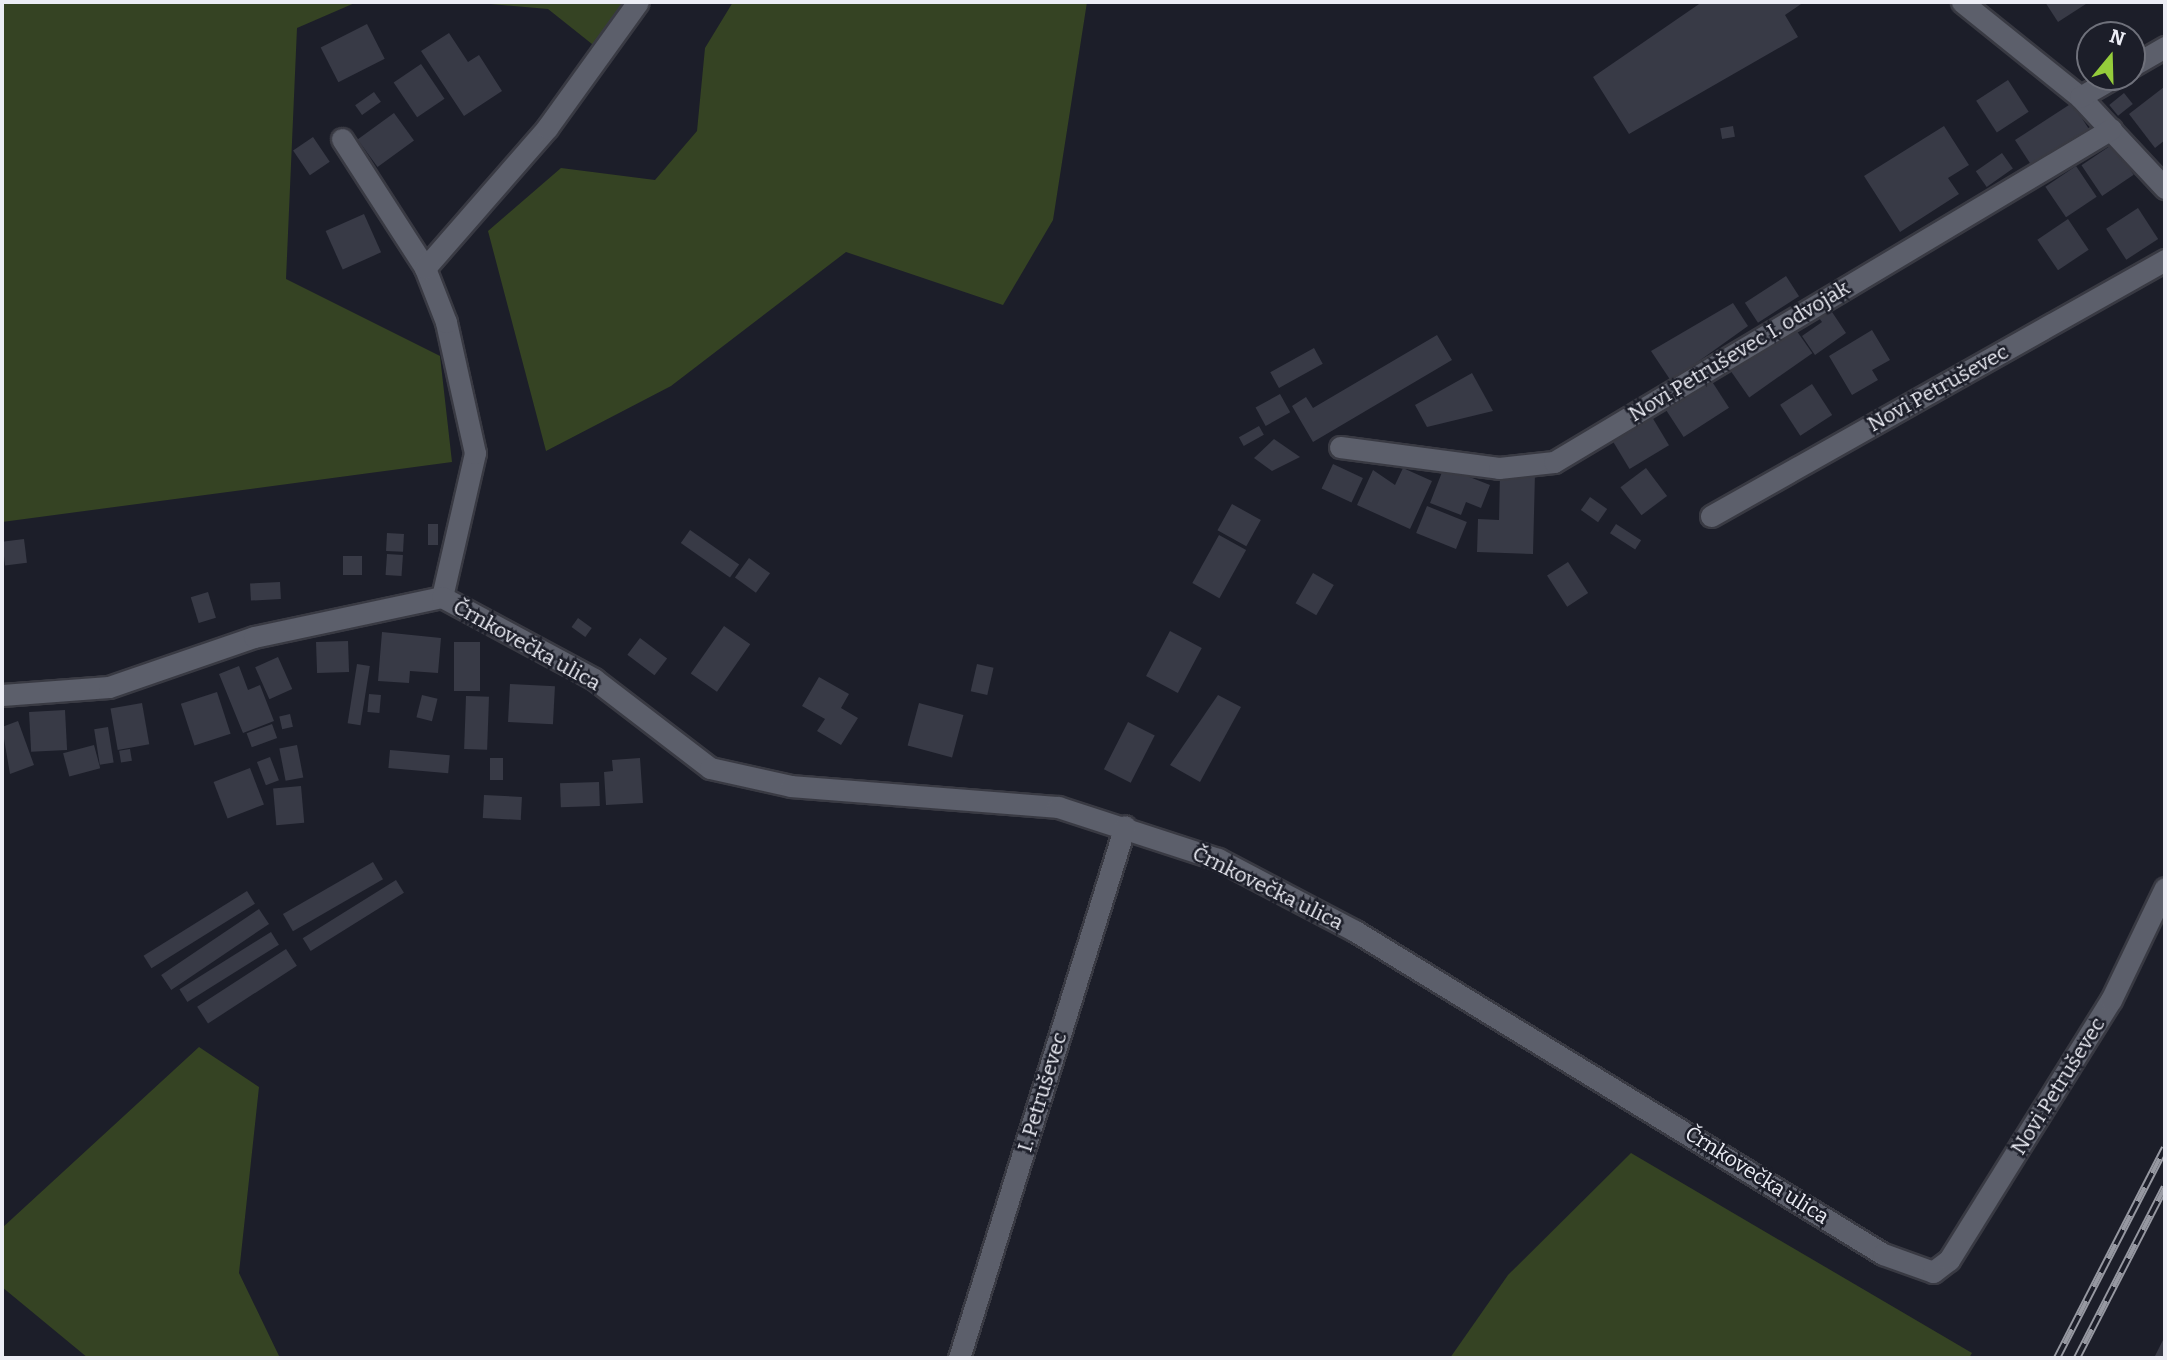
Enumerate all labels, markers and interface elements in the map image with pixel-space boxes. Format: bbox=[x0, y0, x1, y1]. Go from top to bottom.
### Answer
north arrow bbox=[2076, 21, 2146, 91]
text: N bbox=[2107, 24, 2128, 51]
street label: Novi Petruševec I. odvojak bbox=[1624, 275, 1854, 427]
street label: Novi Petruševec bbox=[1863, 339, 2013, 437]
street label: Črnkovečka ulica bbox=[449, 594, 605, 696]
street label: Črnkovečka ulica bbox=[1188, 841, 1348, 935]
street label: Novi Petruševec bbox=[2006, 1013, 2110, 1159]
street label: I. Petruševec bbox=[1012, 1029, 1072, 1155]
street label: Črnkovečka ulica bbox=[1680, 1121, 1834, 1229]

